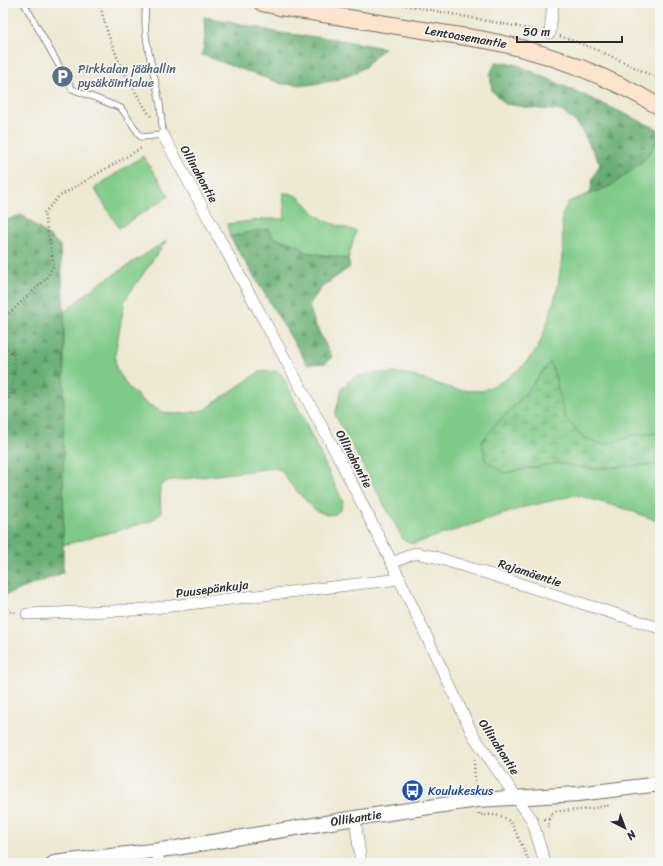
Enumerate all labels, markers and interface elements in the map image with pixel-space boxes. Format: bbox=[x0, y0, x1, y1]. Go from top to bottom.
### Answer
scale bar bbox=[517, 18, 622, 44]
street label: Lentoasemantie bbox=[423, 19, 509, 55]
text: 50 m bbox=[523, 21, 550, 43]
place label: Pirkkalan jäähallin pysäköintialue bbox=[77, 58, 176, 94]
parking icon: Pirkkalan jäähallin pysäköintialue bbox=[49, 63, 75, 89]
street label: Ollinahontie bbox=[174, 141, 224, 207]
street label: Ollinahontie bbox=[329, 426, 379, 492]
street label: Rajamäentie bbox=[495, 552, 565, 594]
street label: Puusepänkuja bbox=[174, 574, 251, 604]
street label: Ollinahontie bbox=[472, 714, 526, 780]
bus stop icon: Koulukeskus bbox=[400, 778, 426, 804]
place label: Koulukeskus bbox=[428, 780, 494, 802]
street label: Ollikantie bbox=[329, 803, 383, 833]
north arrow bbox=[605, 808, 645, 848]
text: N bbox=[622, 825, 641, 845]

